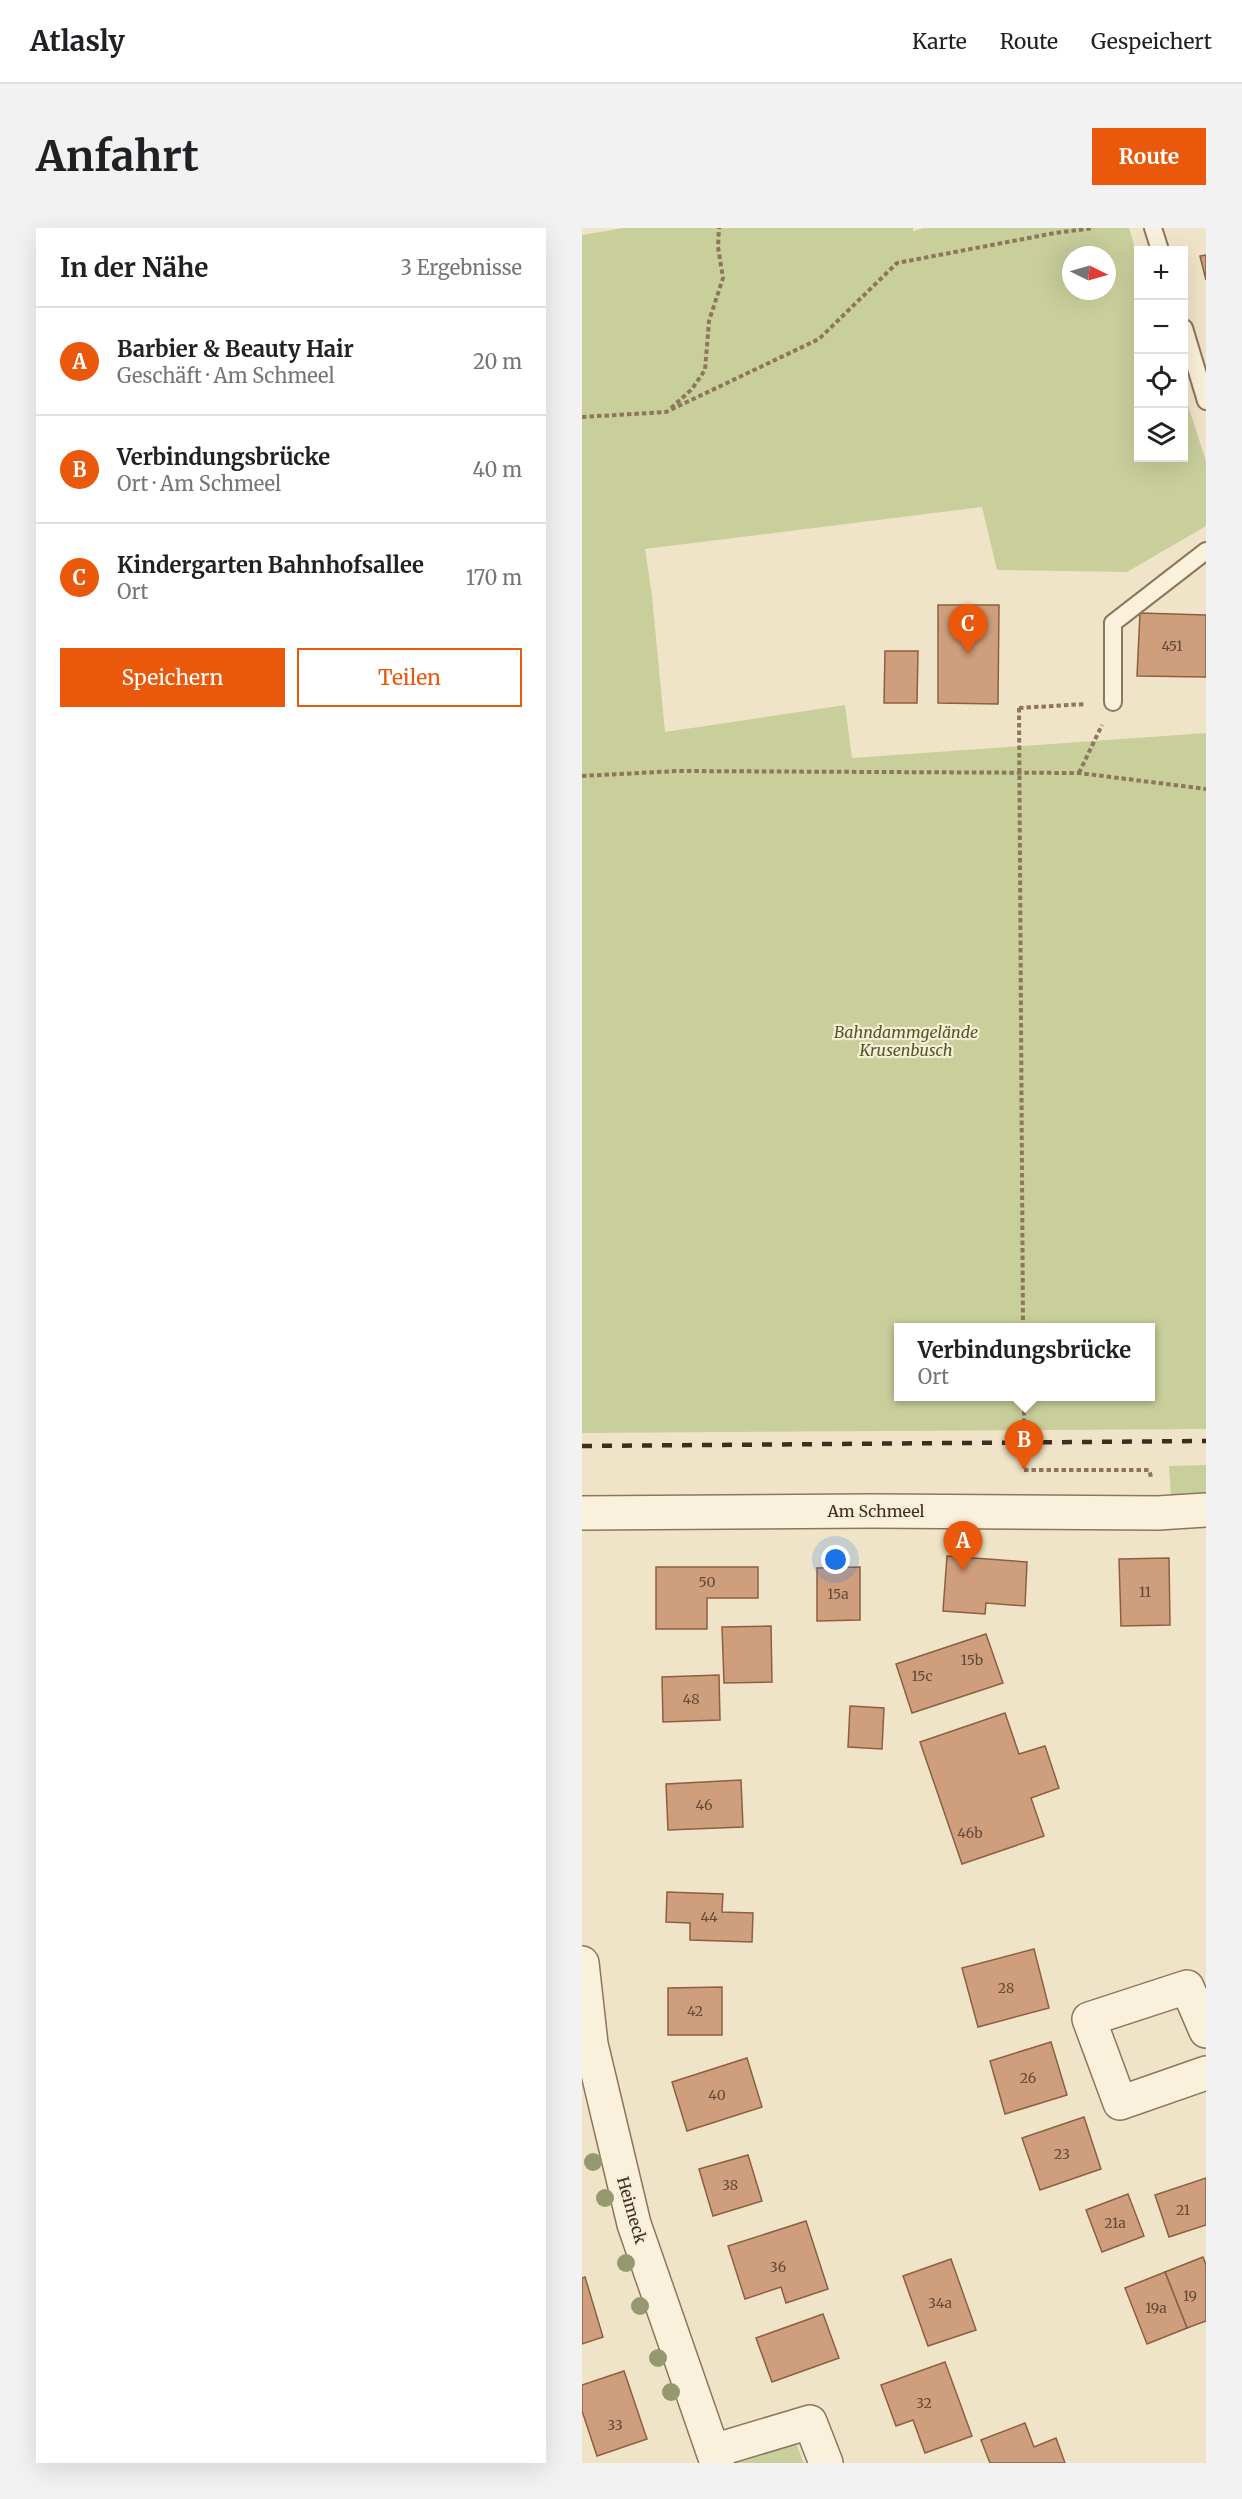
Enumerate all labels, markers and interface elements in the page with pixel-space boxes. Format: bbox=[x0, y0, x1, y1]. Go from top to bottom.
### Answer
text: Atlasly bbox=[30, 23, 125, 59]
text: Karte bbox=[912, 28, 967, 55]
text: Route bbox=[1000, 28, 1058, 55]
text: Gespeichert bbox=[1091, 28, 1212, 55]
button: Route bbox=[1092, 128, 1206, 185]
text: Anfahrt bbox=[36, 130, 199, 182]
north arrow bbox=[1062, 246, 1116, 300]
map controls bbox=[1134, 246, 1188, 462]
button: + bbox=[1134, 246, 1188, 300]
text: In der Nähe bbox=[60, 251, 208, 284]
text: 3 Ergebnisse bbox=[400, 255, 522, 280]
button: − bbox=[1134, 300, 1188, 354]
text: Barbier & Beauty Hair bbox=[117, 335, 354, 363]
text: A bbox=[72, 349, 87, 374]
text: 20 m bbox=[473, 349, 522, 374]
button: locate bbox=[1134, 354, 1188, 408]
text: Geschäft · Am Schmeel bbox=[117, 363, 335, 388]
button: layers bbox=[1134, 408, 1188, 462]
text: Verbindungsbrücke bbox=[117, 443, 330, 471]
text: B bbox=[73, 457, 86, 482]
text: 40 m bbox=[472, 457, 522, 482]
text: Ort · Am Schmeel bbox=[117, 471, 281, 496]
text: Kindergarten Bahnhofsallee bbox=[117, 551, 424, 579]
text: C bbox=[73, 565, 86, 590]
text: 170 m bbox=[466, 565, 522, 590]
text: Ort bbox=[117, 579, 148, 604]
pin: C bbox=[948, 604, 988, 654]
house number: 451 bbox=[1161, 637, 1183, 655]
button: Speichern bbox=[60, 648, 285, 707]
button: Teilen bbox=[297, 648, 522, 707]
park label: Bahndammgelände Krusenbusch bbox=[834, 1022, 978, 1060]
popup bbox=[894, 1323, 1155, 1401]
text: Verbindungsbrücke bbox=[918, 1336, 1131, 1364]
text: Ort bbox=[918, 1364, 949, 1389]
pin: B bbox=[1004, 1420, 1044, 1470]
street label: Am Schmeel bbox=[827, 1501, 924, 1521]
pin: A bbox=[944, 1522, 982, 1571]
your location bbox=[821, 1545, 850, 1574]
house number: 50 bbox=[699, 1573, 715, 1591]
house number: 11 bbox=[1139, 1583, 1151, 1601]
house number: 15a bbox=[827, 1585, 849, 1603]
house number: 15b bbox=[961, 1651, 983, 1669]
house number: 15c bbox=[911, 1667, 933, 1685]
house number: 48 bbox=[683, 1690, 699, 1708]
house number: 46 bbox=[696, 1796, 712, 1814]
house number: 46b bbox=[957, 1824, 983, 1842]
house number: 44 bbox=[700, 1908, 718, 1926]
house number: 28 bbox=[998, 1979, 1014, 1997]
house number: 42 bbox=[687, 2002, 703, 2020]
house number: 26 bbox=[1020, 2069, 1036, 2087]
house number: 40 bbox=[708, 2086, 726, 2104]
house number: 23 bbox=[1054, 2145, 1070, 2163]
street label: Heimeck bbox=[613, 2174, 651, 2247]
house number: 38 bbox=[722, 2176, 738, 2194]
house number: 21 bbox=[1176, 2201, 1190, 2219]
house number: 21a bbox=[1104, 2214, 1126, 2232]
house number: 36 bbox=[770, 2258, 786, 2276]
house number: 19 bbox=[1183, 2287, 1197, 2305]
house number: 34a bbox=[928, 2294, 953, 2312]
house number: 19a bbox=[1145, 2299, 1167, 2317]
house number: 32 bbox=[916, 2394, 932, 2412]
house number: 33 bbox=[607, 2416, 623, 2434]

